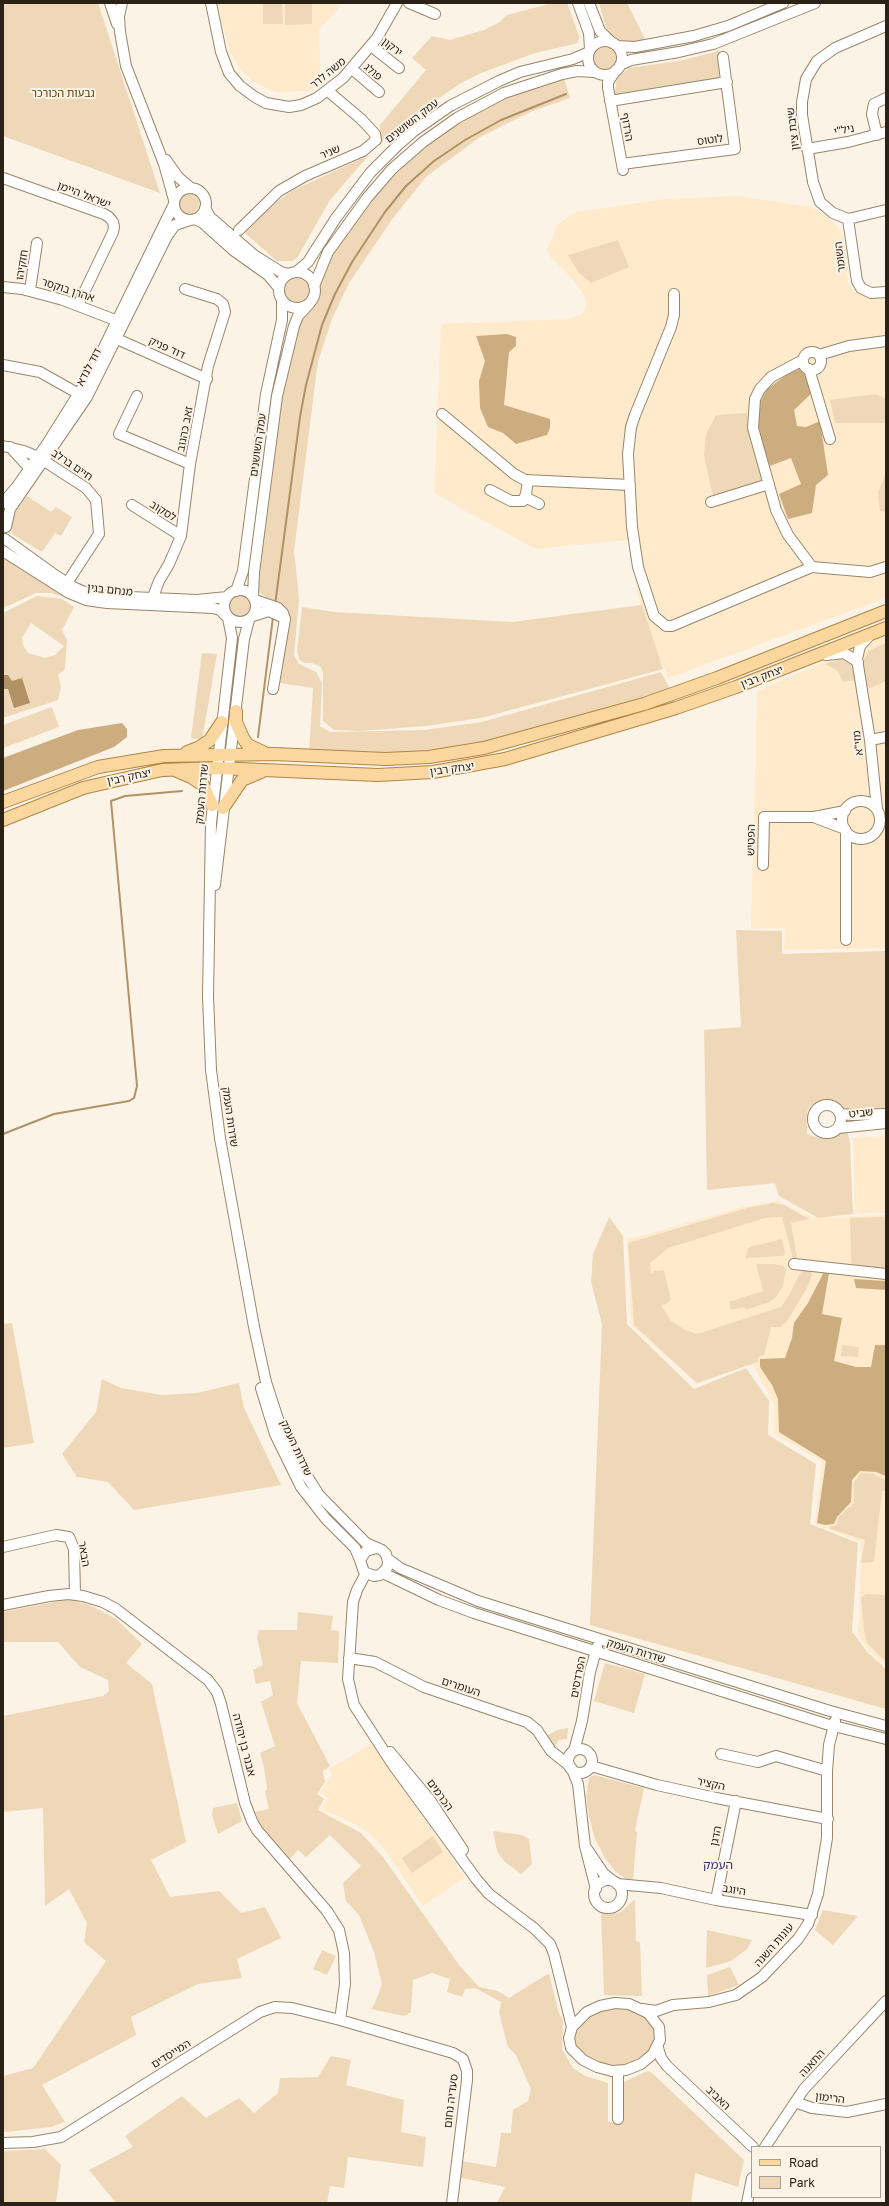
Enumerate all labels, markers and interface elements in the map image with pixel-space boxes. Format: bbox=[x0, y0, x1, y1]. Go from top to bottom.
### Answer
street label: ירקון bbox=[379, 35, 405, 59]
street label: משה לרר bbox=[308, 55, 348, 91]
street label: פולג bbox=[361, 61, 385, 83]
park label: גבעות הכורכר bbox=[31, 87, 95, 101]
street label: עמק השושנים bbox=[383, 96, 441, 146]
street label: שיבת ציון bbox=[784, 107, 802, 151]
street label: הרדוף bbox=[618, 112, 636, 142]
street label: ניל"י bbox=[833, 121, 855, 139]
street label: לוטוס bbox=[696, 132, 724, 148]
street label: שניר bbox=[318, 142, 342, 162]
street label: ישראל היימן bbox=[55, 179, 113, 211]
street label: השומר bbox=[832, 241, 848, 273]
street label: חזקיהו bbox=[13, 249, 31, 281]
street label: אהרן בוקסר bbox=[40, 275, 96, 305]
street label: דוד פניק bbox=[147, 334, 187, 362]
street label: דוד לנדא bbox=[74, 346, 104, 388]
street label: זאב כהנוב bbox=[174, 405, 196, 453]
street label: עמק השושנים bbox=[247, 412, 269, 478]
street label: חיים ברלב bbox=[49, 446, 95, 484]
street label: לסקוב bbox=[147, 498, 179, 524]
street label: מנחם בגין bbox=[86, 581, 134, 599]
street label: יצחק רבין bbox=[739, 663, 785, 691]
street label: מזי"א bbox=[850, 730, 866, 756]
street label: יצחק רבין bbox=[429, 759, 475, 779]
street label: שדרות העמק bbox=[193, 763, 211, 825]
street label: יצחק רבין bbox=[106, 766, 152, 788]
street label: הפטיש bbox=[744, 824, 758, 856]
street label: שדרות העמק bbox=[219, 1086, 241, 1148]
street label: שביט bbox=[848, 1105, 874, 1121]
street label: שדרות העמק bbox=[277, 1418, 315, 1478]
street label: הבאר bbox=[75, 1540, 93, 1568]
street label: שדרות העמק bbox=[605, 1636, 667, 1666]
street label: הפרדסים bbox=[567, 1655, 589, 1699]
street label: העומרים bbox=[440, 1675, 482, 1699]
street label: אבנר בן יהודה bbox=[230, 1712, 258, 1778]
street label: הקציר bbox=[696, 1775, 726, 1793]
street label: הכרמים bbox=[424, 1777, 456, 1813]
street label: הדגן bbox=[707, 1825, 725, 1847]
district label: העמק bbox=[703, 1858, 733, 1872]
street label: היוגב bbox=[721, 1882, 747, 1898]
street label: עונות השנה bbox=[751, 1920, 797, 1970]
street label: המייסדים bbox=[149, 2037, 193, 2071]
street label: התאנה bbox=[796, 2047, 828, 2079]
street label: סעדיה נחום bbox=[441, 2073, 461, 2129]
street label: האביב bbox=[703, 2083, 733, 2113]
street label: הרימון bbox=[814, 2090, 846, 2106]
legend bbox=[751, 2146, 881, 2198]
text: Road bbox=[789, 2155, 818, 2170]
text: Park bbox=[789, 2175, 815, 2190]

